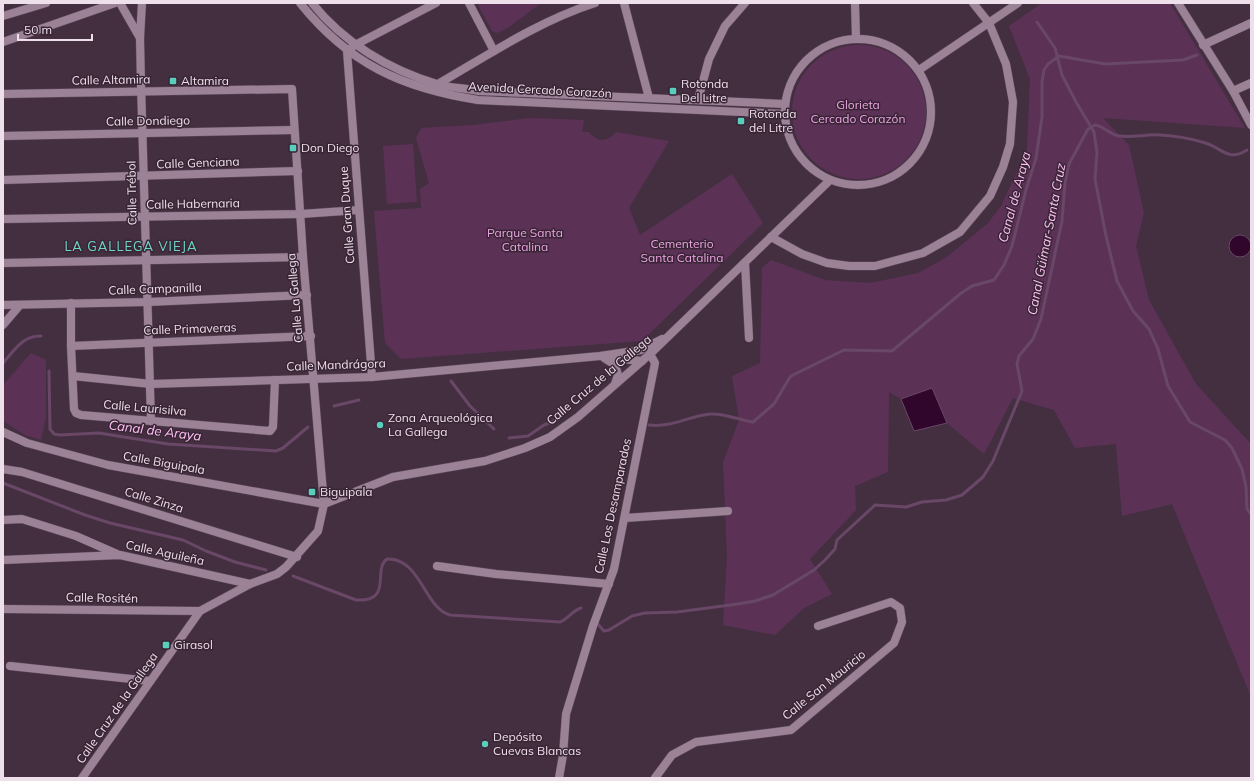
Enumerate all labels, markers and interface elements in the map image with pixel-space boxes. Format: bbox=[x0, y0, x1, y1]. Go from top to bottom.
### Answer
scale bar bbox=[18, 16, 92, 42]
text: 50 m bbox=[24, 22, 52, 37]
street label: Calle Altamira bbox=[72, 71, 150, 88]
place label: Altamira bbox=[181, 73, 229, 88]
marker: Altamira bbox=[168, 76, 178, 86]
place label: Rotonda Del Litre bbox=[681, 76, 728, 105]
street label: Avenida Cercado Corazón bbox=[468, 78, 612, 101]
marker: Rotonda Del Litre bbox=[668, 86, 678, 96]
park label: Glorieta Cercado Corazón bbox=[811, 97, 906, 126]
place label: Rotonda del Litre bbox=[749, 106, 796, 135]
street label: Calle Dondiego bbox=[106, 112, 190, 129]
marker: Rotonda del Litre bbox=[736, 116, 746, 126]
place label: Don Diego bbox=[301, 140, 360, 155]
marker: Don Diego bbox=[288, 143, 298, 153]
water label: Canal de Araya bbox=[994, 150, 1034, 244]
street label: Calle Genciana bbox=[156, 154, 240, 171]
street label: Calle Trébol bbox=[123, 161, 140, 225]
water label: Canal Güímar-Santa Cruz bbox=[1023, 161, 1069, 316]
street label: Calle Gran Duque bbox=[336, 166, 357, 264]
street label: Calle Habernaria bbox=[146, 195, 240, 212]
park label: Parque Santa Catalina bbox=[487, 225, 563, 254]
park label: Cementerio Santa Catalina bbox=[641, 236, 723, 265]
district label: LA GALLEGA VIEJA bbox=[64, 238, 198, 254]
street label: Calle La Gallega bbox=[283, 253, 306, 344]
street label: Calle Campanilla bbox=[108, 279, 202, 298]
street label: Calle Primaveras bbox=[143, 319, 237, 338]
street label: Calle Cruz de la Gallega bbox=[543, 331, 654, 428]
street label: Calle Mandrágora bbox=[286, 355, 386, 374]
street label: Calle Laurisilva bbox=[103, 396, 187, 419]
place label: Zona Arqueológica La Gallega bbox=[388, 410, 493, 439]
water label: Canal de Araya bbox=[108, 416, 202, 444]
marker: Zona Arqueológica La Gallega bbox=[375, 420, 385, 430]
street label: Calle Los Desamparados bbox=[591, 437, 634, 575]
street label: Calle Biguipala bbox=[122, 448, 206, 477]
street label: Calle Zinza bbox=[123, 483, 186, 516]
place label: Biguipala bbox=[320, 484, 373, 499]
marker: Biguipala bbox=[307, 487, 317, 497]
street label: Calle Aguileña bbox=[124, 537, 206, 568]
street label: Calle Rositén bbox=[66, 589, 138, 606]
place label: Girasol bbox=[174, 637, 213, 652]
marker: Girasol bbox=[161, 640, 171, 650]
street label: Calle San Mauricio bbox=[779, 646, 868, 723]
street label: Calle Cruz de la Gallega bbox=[73, 649, 161, 766]
place label: Depósito Cuevas Blancas bbox=[493, 729, 581, 758]
marker: Depósito Cuevas Blancas bbox=[480, 739, 490, 749]

